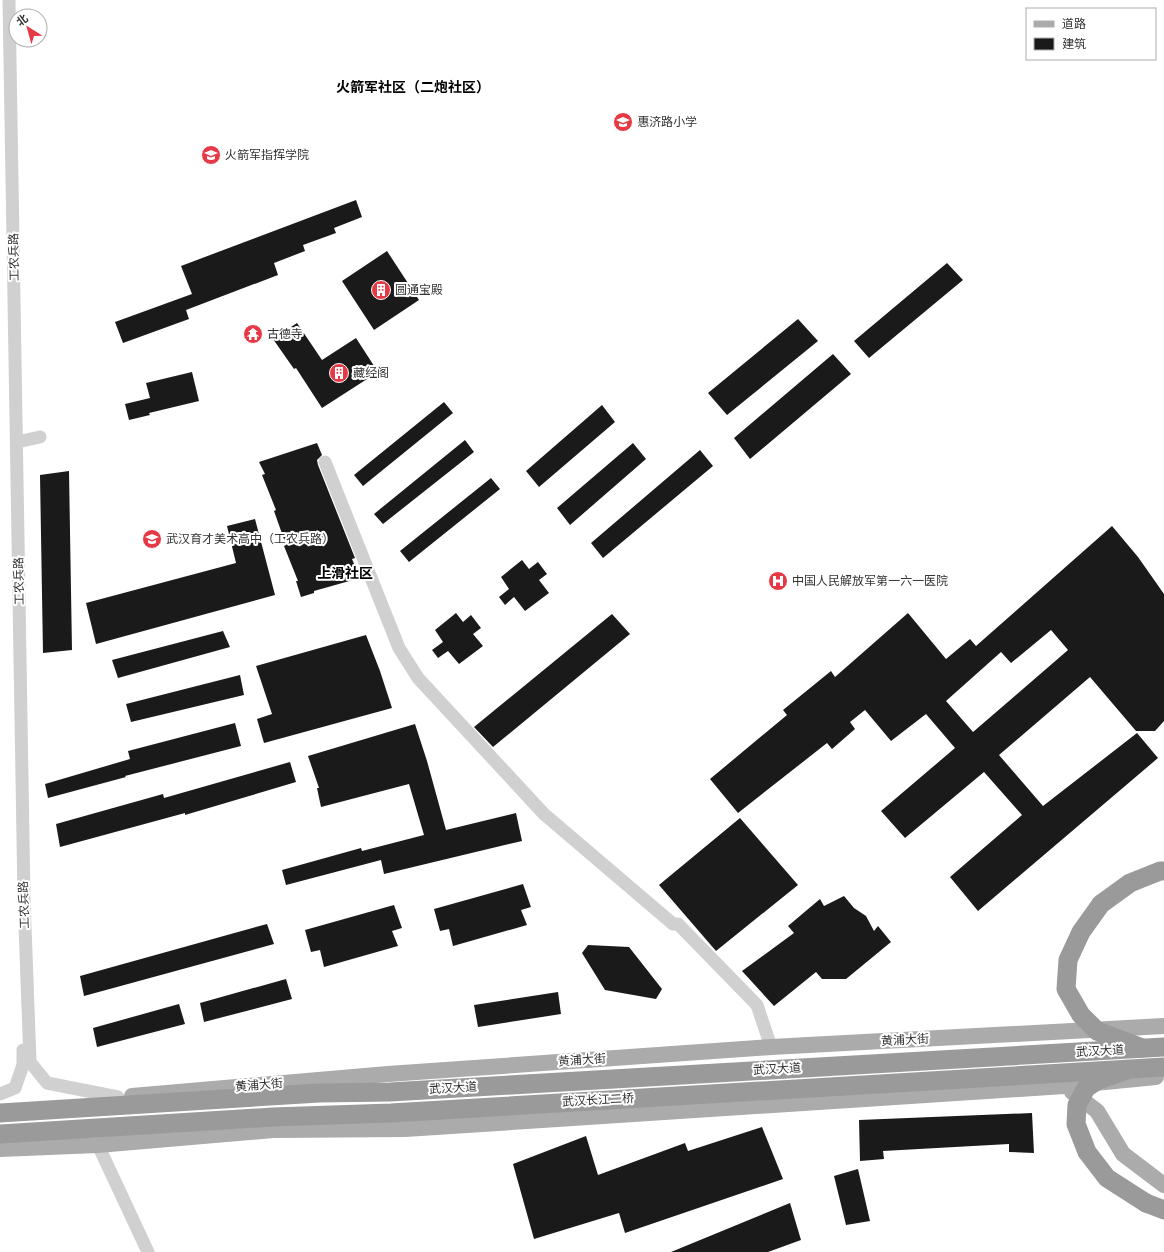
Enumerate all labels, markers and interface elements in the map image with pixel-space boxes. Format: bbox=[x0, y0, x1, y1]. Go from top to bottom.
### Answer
north arrow bbox=[8, 8, 48, 48]
legend bbox=[1026, 8, 1156, 60]
text: 北 bbox=[13, 11, 30, 28]
text: 道路 bbox=[1062, 16, 1086, 30]
text: 建筑 bbox=[1062, 36, 1086, 50]
district label: 火箭军社区（二炮社区） bbox=[336, 78, 490, 95]
school or university icon: 惠济路小学 bbox=[612, 111, 634, 133]
place label: 惠济路小学 bbox=[637, 114, 697, 128]
school or university icon: 火箭军指挥学院 bbox=[200, 144, 222, 166]
place label: 火箭军指挥学院 bbox=[225, 147, 309, 161]
street label: 工农兵路 bbox=[6, 233, 20, 281]
building icon: 圆通宝殿 bbox=[370, 279, 392, 301]
place label: 圆通宝殿 bbox=[395, 282, 443, 296]
temple icon: 古德寺 bbox=[242, 323, 264, 345]
place label: 古德寺 bbox=[267, 326, 303, 340]
building icon: 藏经阁 bbox=[328, 362, 350, 384]
place label: 藏经阁 bbox=[353, 365, 389, 379]
school or university icon: 武汉育才美术高中（工农兵路） bbox=[141, 528, 163, 550]
place label: 武汉育才美术高中（工农兵路） bbox=[166, 531, 334, 545]
street label: 工农兵路 bbox=[11, 557, 25, 605]
district label: 上滑社区 bbox=[317, 564, 373, 581]
hospital icon: 中国人民解放军第一六一医院 bbox=[767, 570, 789, 592]
place label: 中国人民解放军第一六一医院 bbox=[792, 573, 948, 587]
street label: 工农兵路 bbox=[15, 881, 31, 929]
street label: 黄浦大街 bbox=[881, 1031, 929, 1047]
street label: 武汉大道 bbox=[1076, 1042, 1124, 1058]
street label: 黄浦大街 bbox=[557, 1050, 606, 1068]
street label: 武汉大道 bbox=[753, 1060, 801, 1076]
street label: 黄浦大街 bbox=[234, 1075, 283, 1093]
street label: 武汉大道 bbox=[429, 1079, 477, 1095]
street label: 武汉长江二桥 bbox=[562, 1090, 634, 1108]

